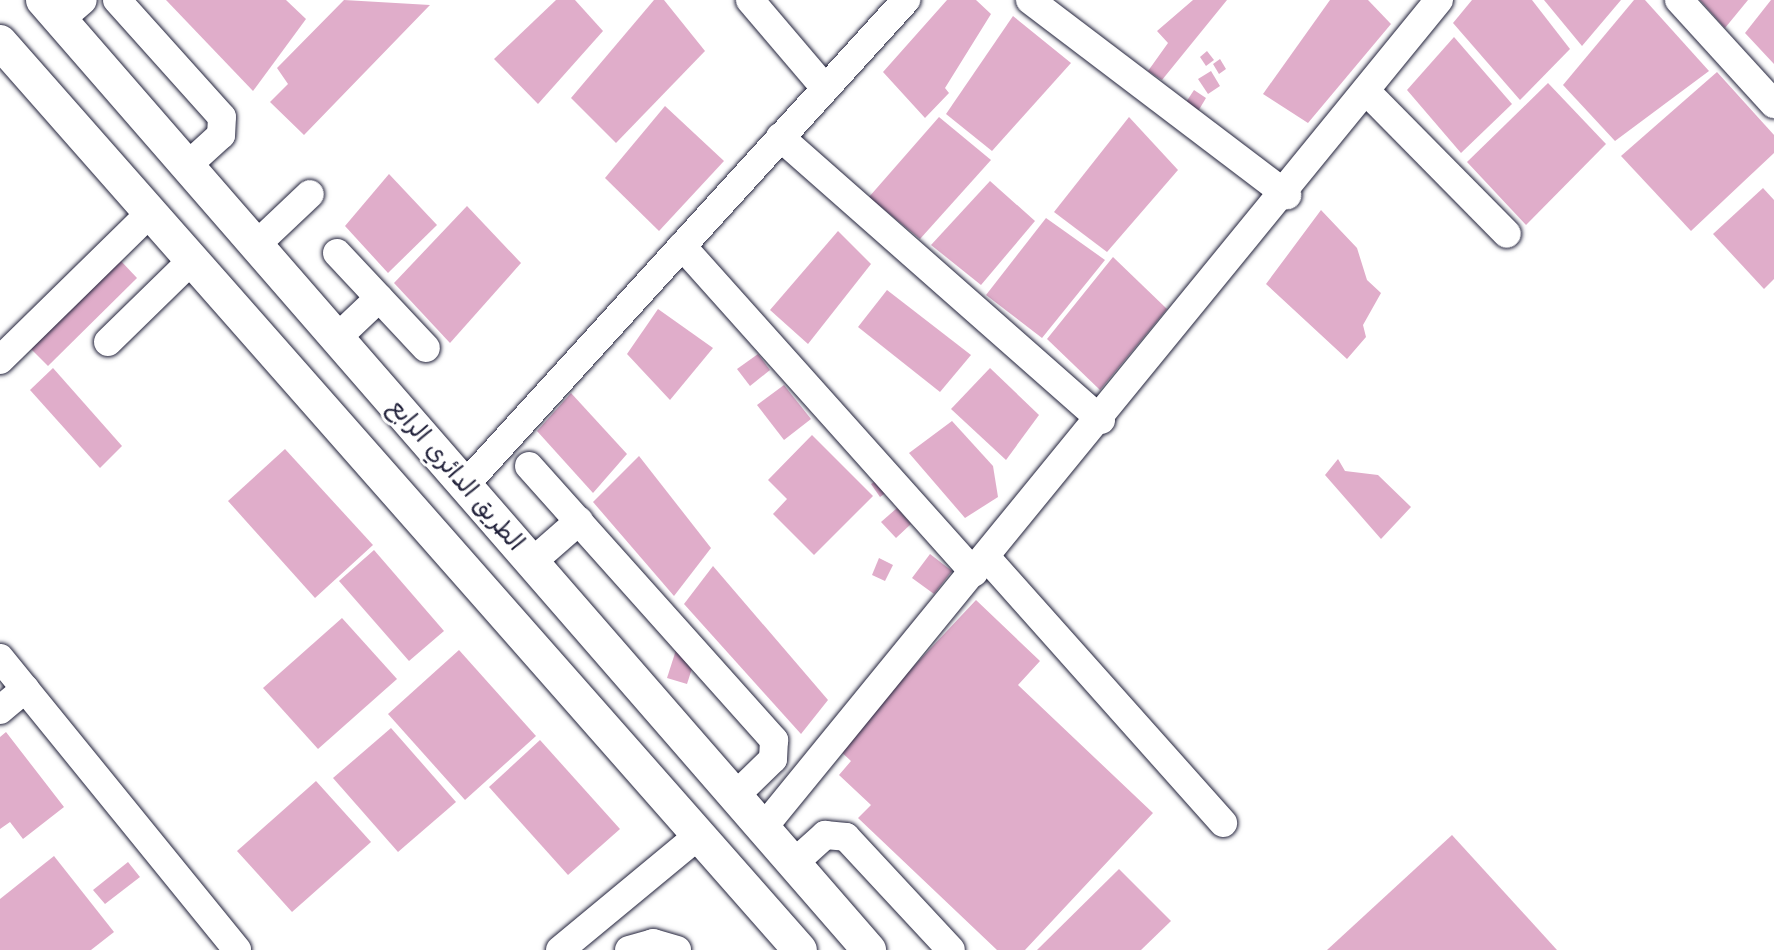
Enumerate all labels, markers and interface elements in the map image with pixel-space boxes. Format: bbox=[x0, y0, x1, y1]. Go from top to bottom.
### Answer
street label: الطريق الدائري الرابع bbox=[382, 393, 530, 557]

